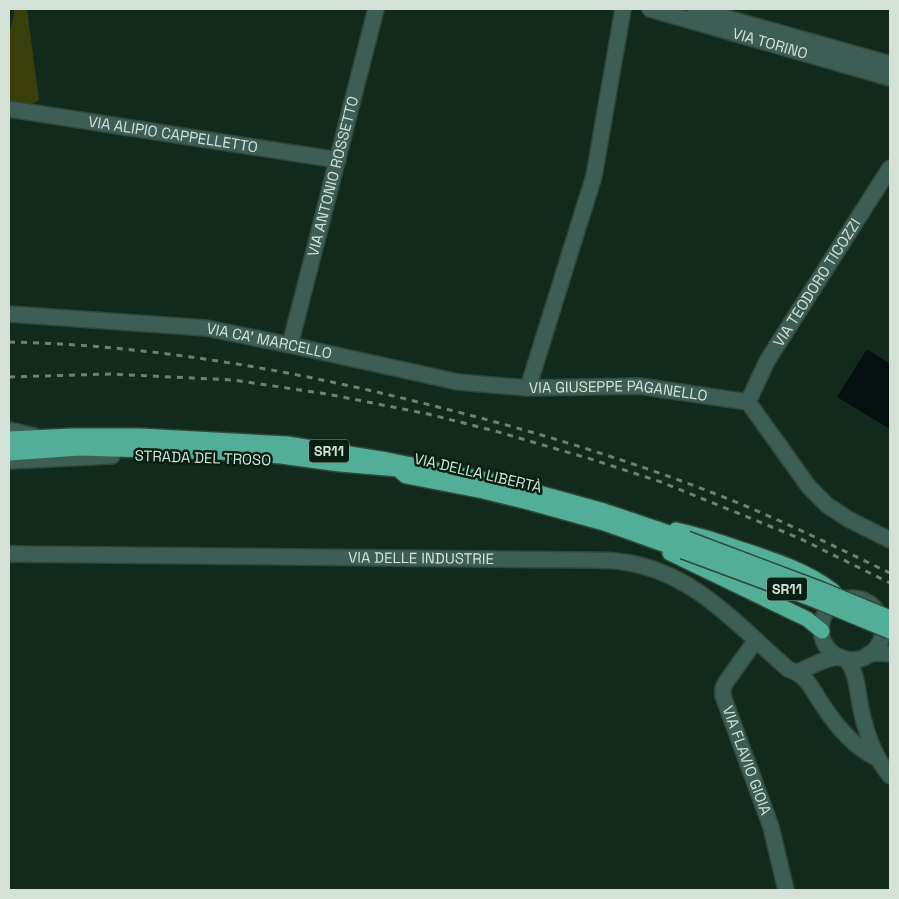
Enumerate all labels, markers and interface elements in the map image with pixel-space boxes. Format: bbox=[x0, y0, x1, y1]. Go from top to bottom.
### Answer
street label: VIA TORINO bbox=[731, 23, 810, 63]
street label: VIA ANTONIO ROSSETTO bbox=[303, 94, 362, 259]
street label: VIA ALIPIO CAPPELLETTO bbox=[87, 111, 259, 156]
street label: VIA TEODORO TICOZZI bbox=[769, 215, 864, 350]
street label: VIA CA' MARCELLO bbox=[205, 318, 334, 363]
street label: VIA GIUSEPPE PAGANELLO bbox=[529, 375, 709, 405]
road number: SR11 bbox=[309, 440, 349, 462]
street label: STRADA DEL TROSO bbox=[134, 446, 272, 469]
street label: VIA DELLA LIBERTÀ bbox=[412, 449, 544, 497]
street label: VIA DELLE INDUSTRIE bbox=[348, 548, 494, 568]
road number: SR11 bbox=[767, 578, 807, 600]
street label: VIA FLAVIO GIOIA bbox=[718, 703, 776, 818]

